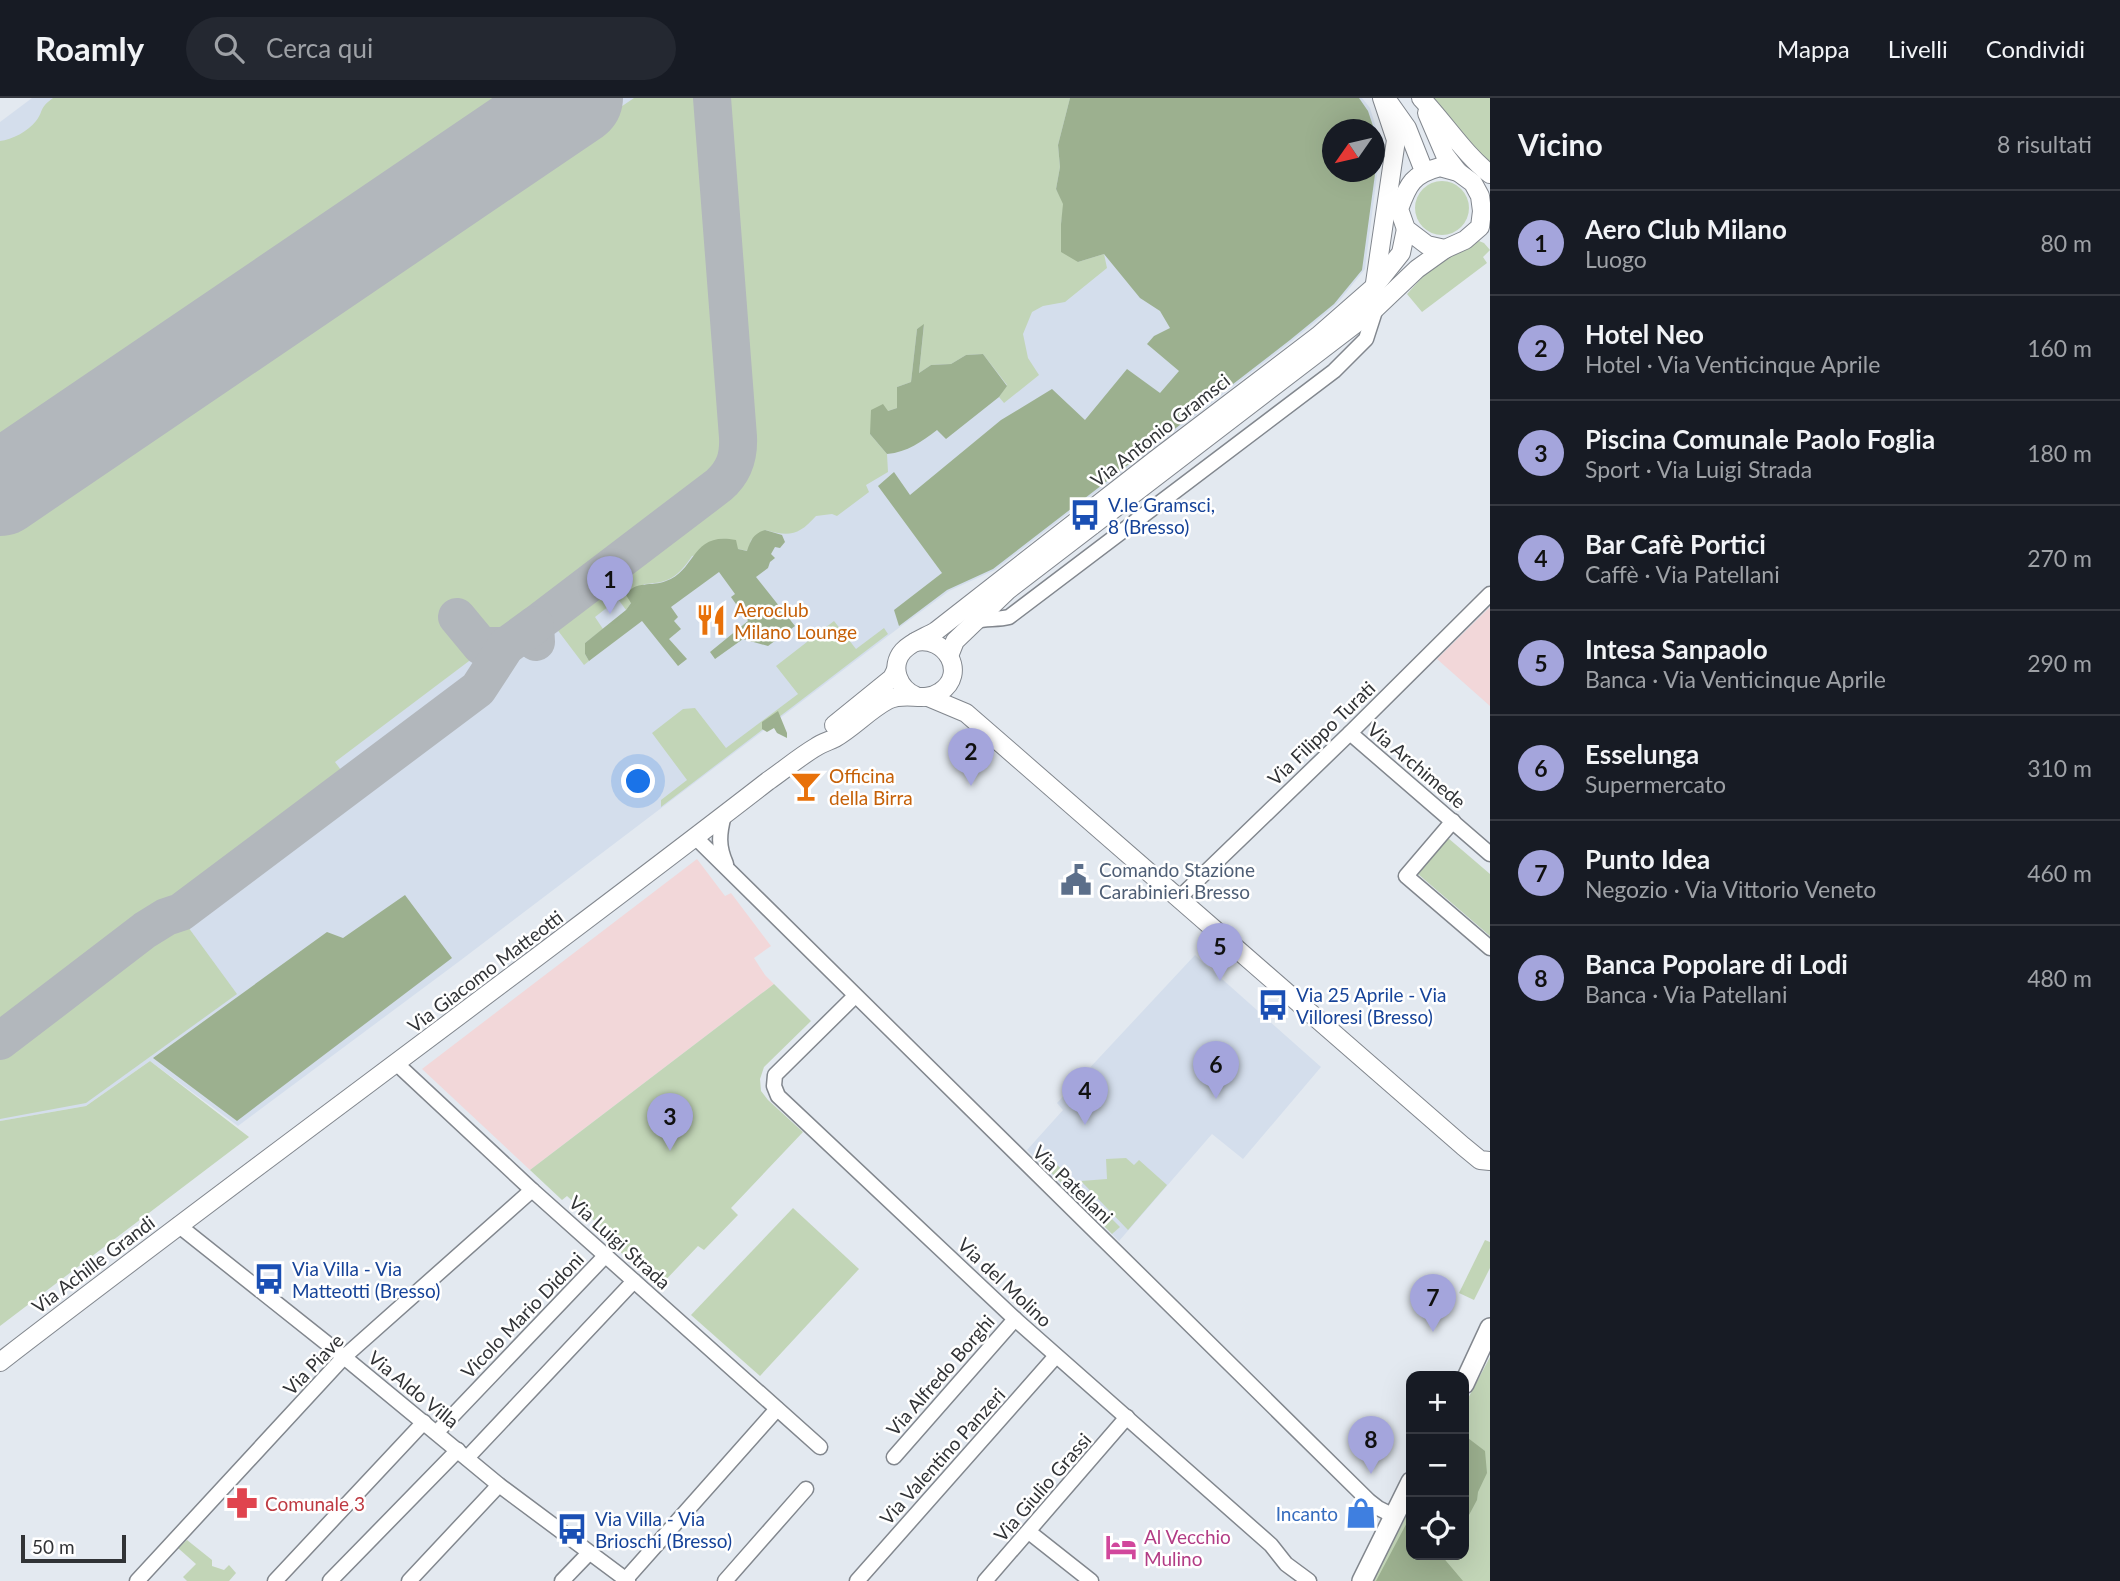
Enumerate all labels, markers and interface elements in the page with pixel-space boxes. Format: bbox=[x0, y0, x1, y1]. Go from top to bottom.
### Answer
search box bbox=[186, 17, 676, 80]
text: Roamly bbox=[35, 28, 144, 68]
icon: search bbox=[210, 29, 248, 67]
text: Cerca qui bbox=[266, 32, 373, 64]
text: Mappa bbox=[1777, 34, 1850, 63]
text: Livelli bbox=[1888, 34, 1948, 63]
text: Condividi bbox=[1986, 34, 2085, 63]
north arrow bbox=[1322, 119, 1385, 182]
text: Vicino bbox=[1518, 126, 1603, 162]
text: 8 risultati bbox=[1997, 130, 2092, 158]
text: Aero Club Milano bbox=[1585, 213, 1787, 245]
text: 1 bbox=[1534, 229, 1548, 257]
text: 80 m bbox=[2041, 229, 2092, 257]
text: Luogo bbox=[1585, 245, 1647, 273]
text: Hotel Neo bbox=[1585, 318, 1704, 350]
text: 2 bbox=[1534, 334, 1548, 362]
text: 160 m bbox=[2027, 334, 2092, 362]
text: Hotel · Via Venticinque Aprile bbox=[1585, 350, 1880, 378]
street label: Via Antonio Gramsci bbox=[1086, 369, 1234, 491]
text: Piscina Comunale Paolo Foglia bbox=[1585, 423, 1935, 455]
text: 3 bbox=[1534, 439, 1548, 467]
text: 180 m bbox=[2027, 439, 2092, 467]
text: Sport · Via Luigi Strada bbox=[1585, 455, 1812, 483]
place label: V.le Gramsci, 8 (Bresso) bbox=[1108, 493, 1215, 538]
bus stop icon: V.le Gramsci, 8 (Bresso) bbox=[1068, 498, 1102, 532]
text: Bar Cafè Portici bbox=[1585, 528, 1766, 560]
text: 4 bbox=[1534, 544, 1548, 572]
text: 270 m bbox=[2027, 544, 2092, 572]
pin: 1 bbox=[587, 556, 633, 614]
text: Caffè · Via Patellani bbox=[1585, 560, 1780, 588]
place label: Aeroclub Milano Lounge bbox=[734, 598, 857, 643]
restaurant icon: Aeroclub Milano Lounge bbox=[694, 603, 728, 637]
text: Intesa Sanpaolo bbox=[1585, 633, 1768, 665]
text: 5 bbox=[1534, 649, 1548, 677]
text: 290 m bbox=[2027, 649, 2092, 677]
text: Banca · Via Venticinque Aprile bbox=[1585, 665, 1886, 693]
street label: Via Filippo Turati bbox=[1263, 676, 1379, 790]
street label: Via Archimede bbox=[1363, 717, 1471, 813]
pin: 2 bbox=[948, 728, 994, 786]
text: Esselunga bbox=[1585, 738, 1699, 770]
text: 6 bbox=[1534, 754, 1548, 782]
text: 310 m bbox=[2027, 754, 2092, 782]
your location bbox=[621, 764, 655, 798]
place label: Officina della Birra bbox=[829, 764, 913, 809]
bar icon: Officina della Birra bbox=[789, 769, 823, 803]
text: Supermercato bbox=[1585, 770, 1726, 798]
text: Punto Idea bbox=[1585, 843, 1710, 875]
place label: Comando Stazione Carabinieri Bresso bbox=[1099, 858, 1255, 903]
text: 7 bbox=[1534, 859, 1548, 887]
text: 460 m bbox=[2027, 859, 2092, 887]
public building icon: Comando Stazione Carabinieri Bresso bbox=[1059, 863, 1093, 897]
text: Negozio · Via Vittorio Veneto bbox=[1585, 875, 1876, 903]
street label: Via Giacomo Matteotti bbox=[403, 905, 567, 1037]
pin: 5 bbox=[1197, 923, 1243, 981]
text: Banca Popolare di Lodi bbox=[1585, 948, 1848, 980]
text: 8 bbox=[1534, 964, 1548, 992]
text: 480 m bbox=[2027, 964, 2092, 992]
text: Banca · Via Patellani bbox=[1585, 980, 1787, 1008]
place label: Via 25 Aprile - Via Villoresi (Bresso) bbox=[1296, 983, 1446, 1028]
bus stop icon: Via 25 Aprile - Via Villoresi (Bresso) bbox=[1256, 988, 1290, 1022]
pin: 6 bbox=[1193, 1041, 1239, 1099]
pin: 4 bbox=[1062, 1067, 1108, 1125]
pin: 3 bbox=[647, 1093, 693, 1151]
street label: Via Patellani bbox=[1028, 1140, 1118, 1228]
street label: Via Luigi Strada bbox=[565, 1190, 675, 1294]
street label: Via Achille Grandi bbox=[27, 1210, 159, 1318]
street label: Via del Molino bbox=[953, 1233, 1057, 1331]
street label: Vicolo Mario Didoni bbox=[456, 1247, 588, 1383]
place label: Via Villa - Via Matteotti (Bresso) bbox=[292, 1257, 440, 1302]
bus stop icon: Via Villa - Via Matteotti (Bresso) bbox=[252, 1262, 286, 1296]
pin: 7 bbox=[1410, 1274, 1456, 1332]
street label: Via Alfredo Borghi bbox=[881, 1310, 999, 1440]
street label: Via Piave bbox=[278, 1329, 348, 1399]
street label: Via Aldo Villa bbox=[364, 1345, 464, 1433]
map controls bbox=[1406, 1371, 1469, 1560]
button: + bbox=[1406, 1371, 1469, 1434]
street label: Via Valentino Panzeri bbox=[875, 1383, 1009, 1529]
pin: 8 bbox=[1348, 1416, 1394, 1474]
street label: Via Giulio Grassi bbox=[989, 1428, 1095, 1546]
button: − bbox=[1406, 1434, 1469, 1497]
pharmacy icon: Comunale 3 bbox=[225, 1486, 259, 1520]
place label: Comunale 3 bbox=[265, 1492, 365, 1515]
shop icon: Incanto bbox=[1344, 1496, 1378, 1530]
button: locate bbox=[1406, 1497, 1469, 1560]
place label: Incanto bbox=[1276, 1502, 1338, 1525]
place label: Via Villa - Via Brioschi (Bresso) bbox=[595, 1507, 732, 1552]
bus stop icon: Via Villa - Via Brioschi (Bresso) bbox=[555, 1512, 589, 1546]
place label: Al Vecchio Mulino bbox=[1144, 1525, 1231, 1570]
hotel icon: Al Vecchio Mulino bbox=[1104, 1530, 1138, 1564]
scale bar bbox=[21, 1532, 126, 1564]
text: 50 m bbox=[32, 1535, 75, 1558]

